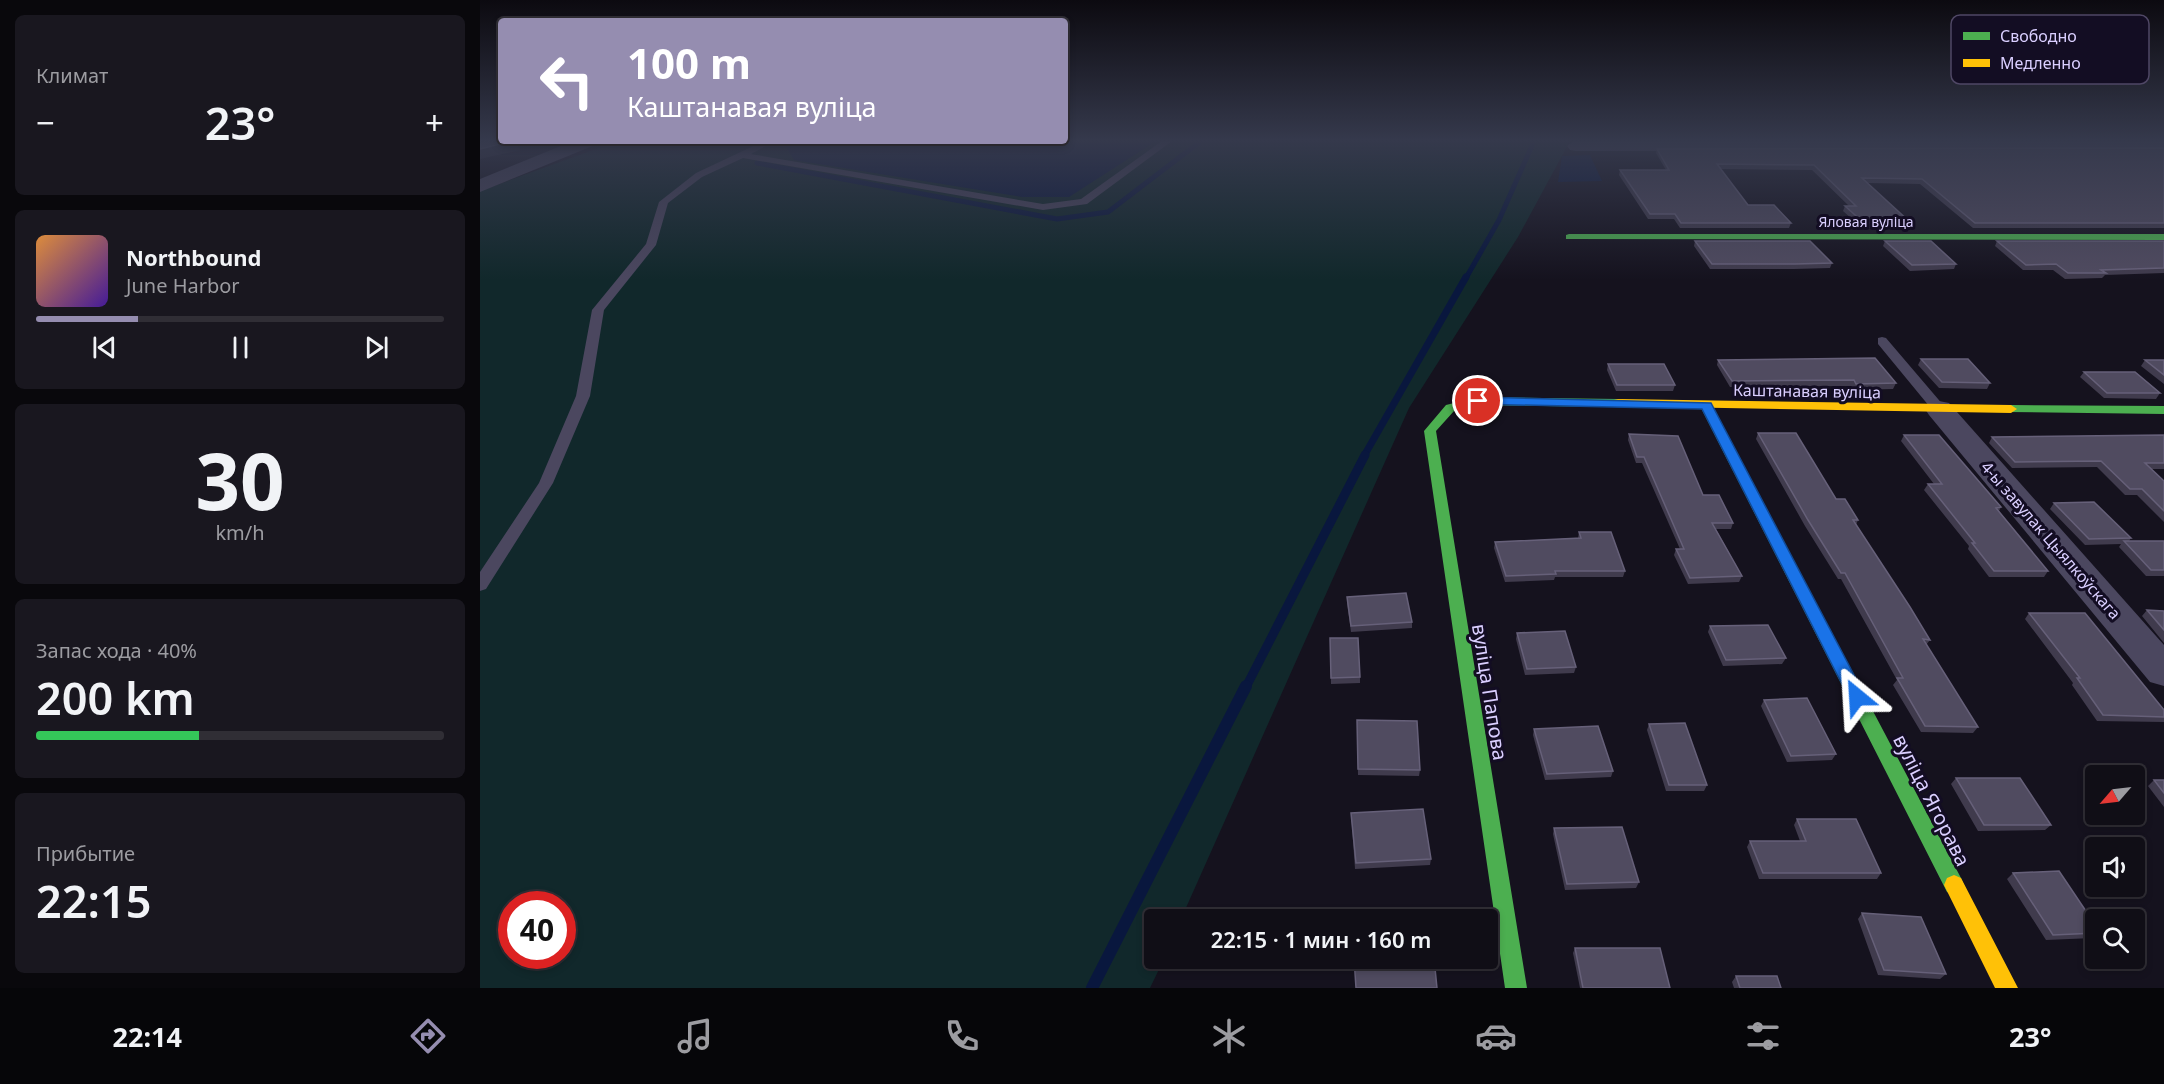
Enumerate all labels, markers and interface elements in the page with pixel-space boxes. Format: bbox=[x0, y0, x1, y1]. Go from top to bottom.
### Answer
legend bbox=[1951, 15, 2149, 84]
text: Свободно bbox=[2000, 25, 2077, 47]
text: 100 m bbox=[627, 34, 751, 91]
icon: left bbox=[528, 42, 606, 120]
text: Медленно bbox=[2000, 52, 2081, 74]
text: Климат bbox=[36, 62, 108, 89]
text: Каштанавая вуліца bbox=[627, 88, 876, 125]
text: 23° bbox=[205, 92, 275, 153]
text: − bbox=[36, 100, 55, 145]
text: + bbox=[425, 100, 444, 145]
street label: Яловая вуліца bbox=[1818, 212, 1914, 231]
text: Northbound bbox=[126, 242, 261, 272]
text: June Harbor bbox=[126, 272, 240, 299]
icon: previous bbox=[88, 331, 121, 364]
icon: pause bbox=[224, 331, 257, 364]
icon: next bbox=[360, 331, 393, 364]
pin bbox=[1452, 375, 1503, 426]
street label: Каштанавая вуліца bbox=[1733, 379, 1881, 403]
icon: arrive bbox=[1461, 384, 1494, 417]
text: 30 bbox=[195, 427, 285, 533]
street label: 4-ы завулак Цыялкоўскага bbox=[1976, 456, 2126, 624]
text: km/h bbox=[215, 519, 265, 546]
street label: вуліца Папова bbox=[1466, 622, 1514, 762]
text: Запас хода · 40% bbox=[36, 637, 197, 664]
position arrow bbox=[1825, 665, 1889, 729]
text: 200 km bbox=[36, 667, 195, 728]
street label: вуліца Ягорава bbox=[1887, 729, 1977, 871]
north arrow bbox=[2085, 765, 2145, 825]
map controls bbox=[2085, 765, 2145, 969]
button: sound bbox=[2085, 837, 2145, 897]
text: Прибытие bbox=[36, 840, 135, 867]
text: 22:15 bbox=[36, 870, 151, 931]
speed limit sign: 40 bbox=[498, 891, 576, 969]
button: search bbox=[2085, 909, 2145, 969]
text: 22:15 · 1 мин · 160 m bbox=[1211, 924, 1431, 954]
icon: directions bbox=[407, 1015, 449, 1057]
icon: music bbox=[674, 1015, 716, 1057]
icon: phone bbox=[941, 1015, 983, 1057]
icon: climate bbox=[1208, 1015, 1250, 1057]
icon: car bbox=[1475, 1015, 1517, 1057]
icon: filters bbox=[1742, 1015, 1784, 1057]
text: 22:14 bbox=[113, 1018, 182, 1055]
text: 23° bbox=[2009, 1018, 2051, 1055]

